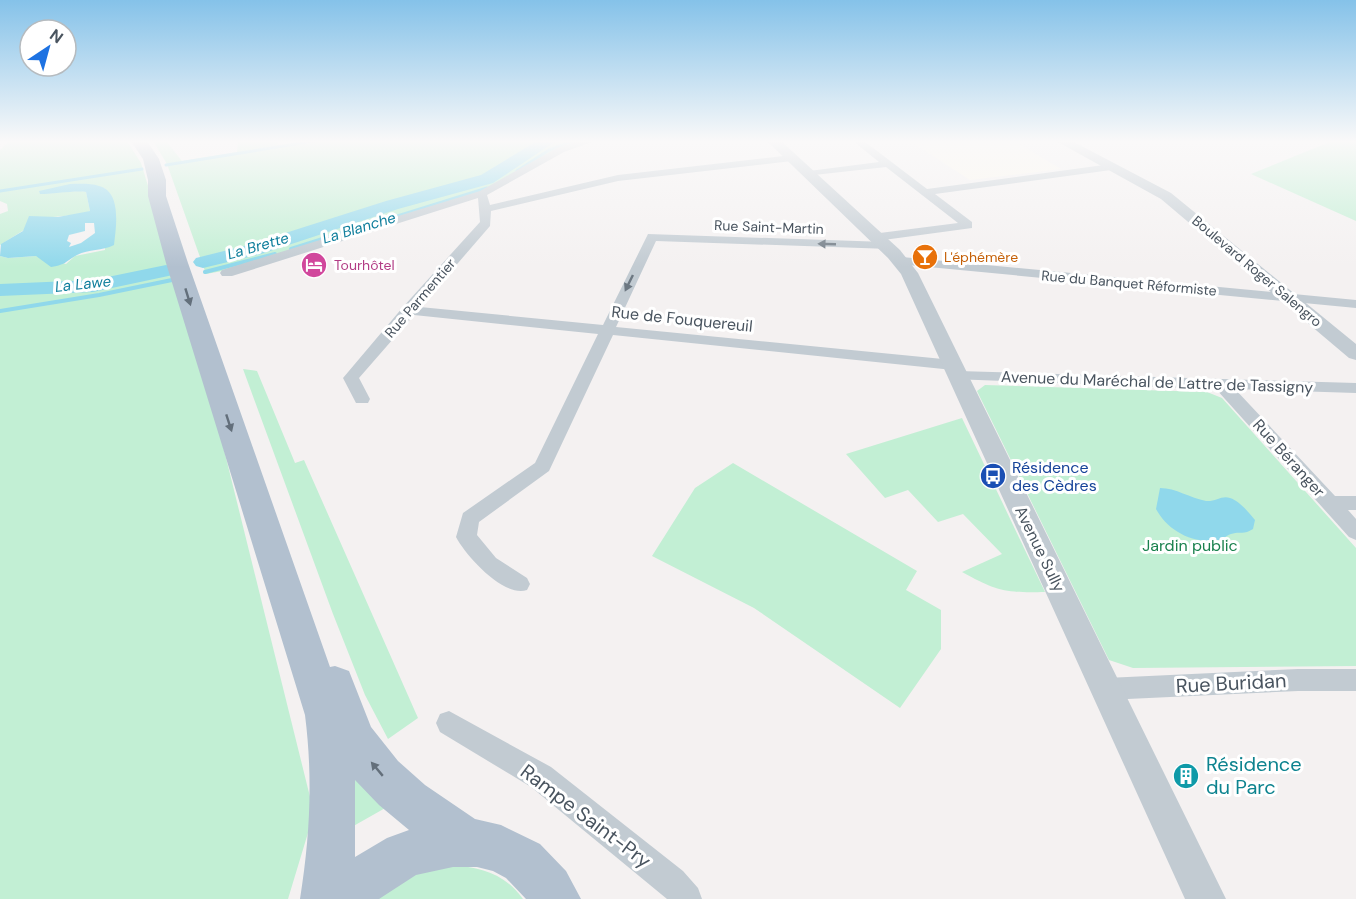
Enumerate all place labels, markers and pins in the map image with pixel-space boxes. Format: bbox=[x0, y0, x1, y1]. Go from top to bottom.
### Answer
bar icon: L'éphémère bbox=[910, 242, 940, 272]
place label: L'éphémère bbox=[944, 248, 1018, 266]
hotel icon: Tourhôtel bbox=[299, 250, 329, 280]
place label: Tourhôtel bbox=[334, 256, 395, 274]
place label: Résidence des Cèdres bbox=[1012, 457, 1097, 496]
bus stop icon: Résidence des Cèdres bbox=[978, 461, 1008, 491]
place label: Résidence du Parc bbox=[1206, 751, 1302, 800]
building icon: Résidence du Parc bbox=[1171, 761, 1201, 791]

